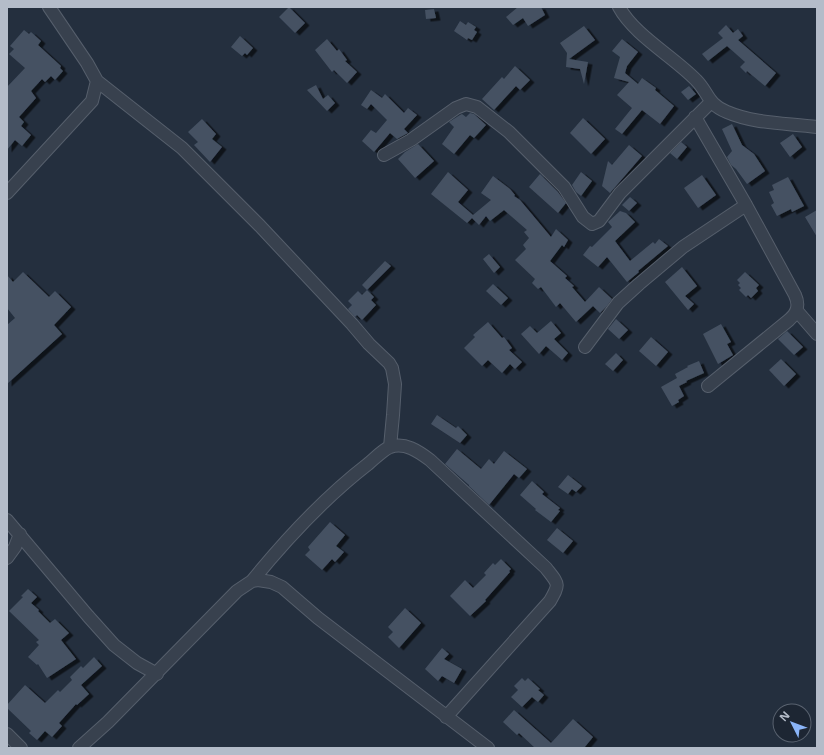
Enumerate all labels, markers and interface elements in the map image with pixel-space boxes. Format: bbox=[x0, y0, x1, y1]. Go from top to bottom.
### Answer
north arrow bbox=[772, 703, 812, 743]
text: N bbox=[776, 708, 793, 724]

